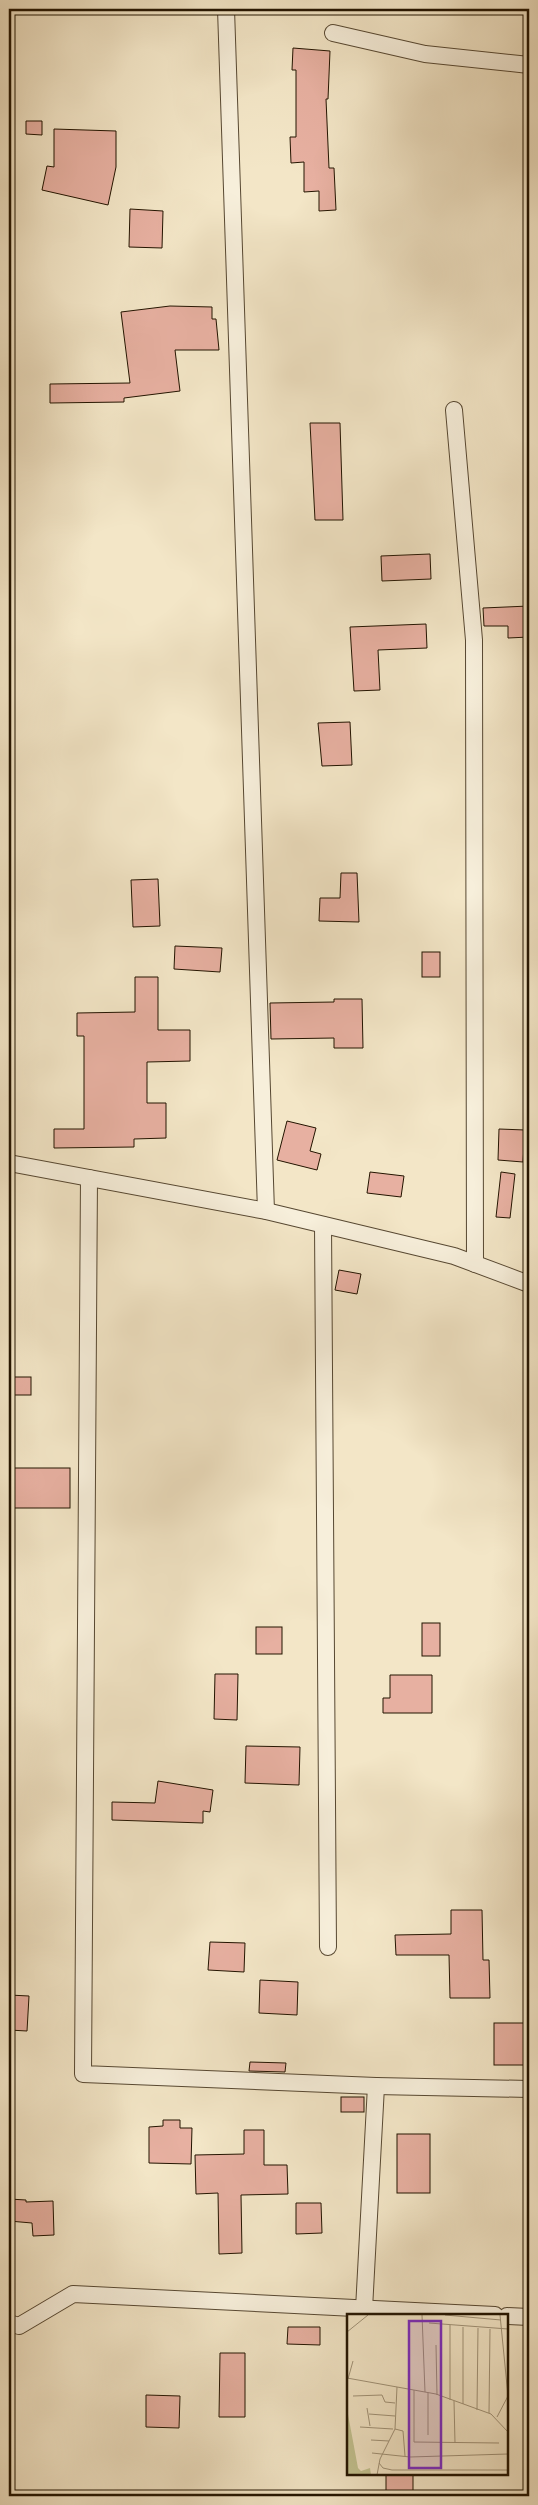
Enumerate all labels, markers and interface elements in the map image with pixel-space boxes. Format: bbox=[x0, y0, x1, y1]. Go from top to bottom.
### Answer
inset map bbox=[347, 2314, 508, 2475]

